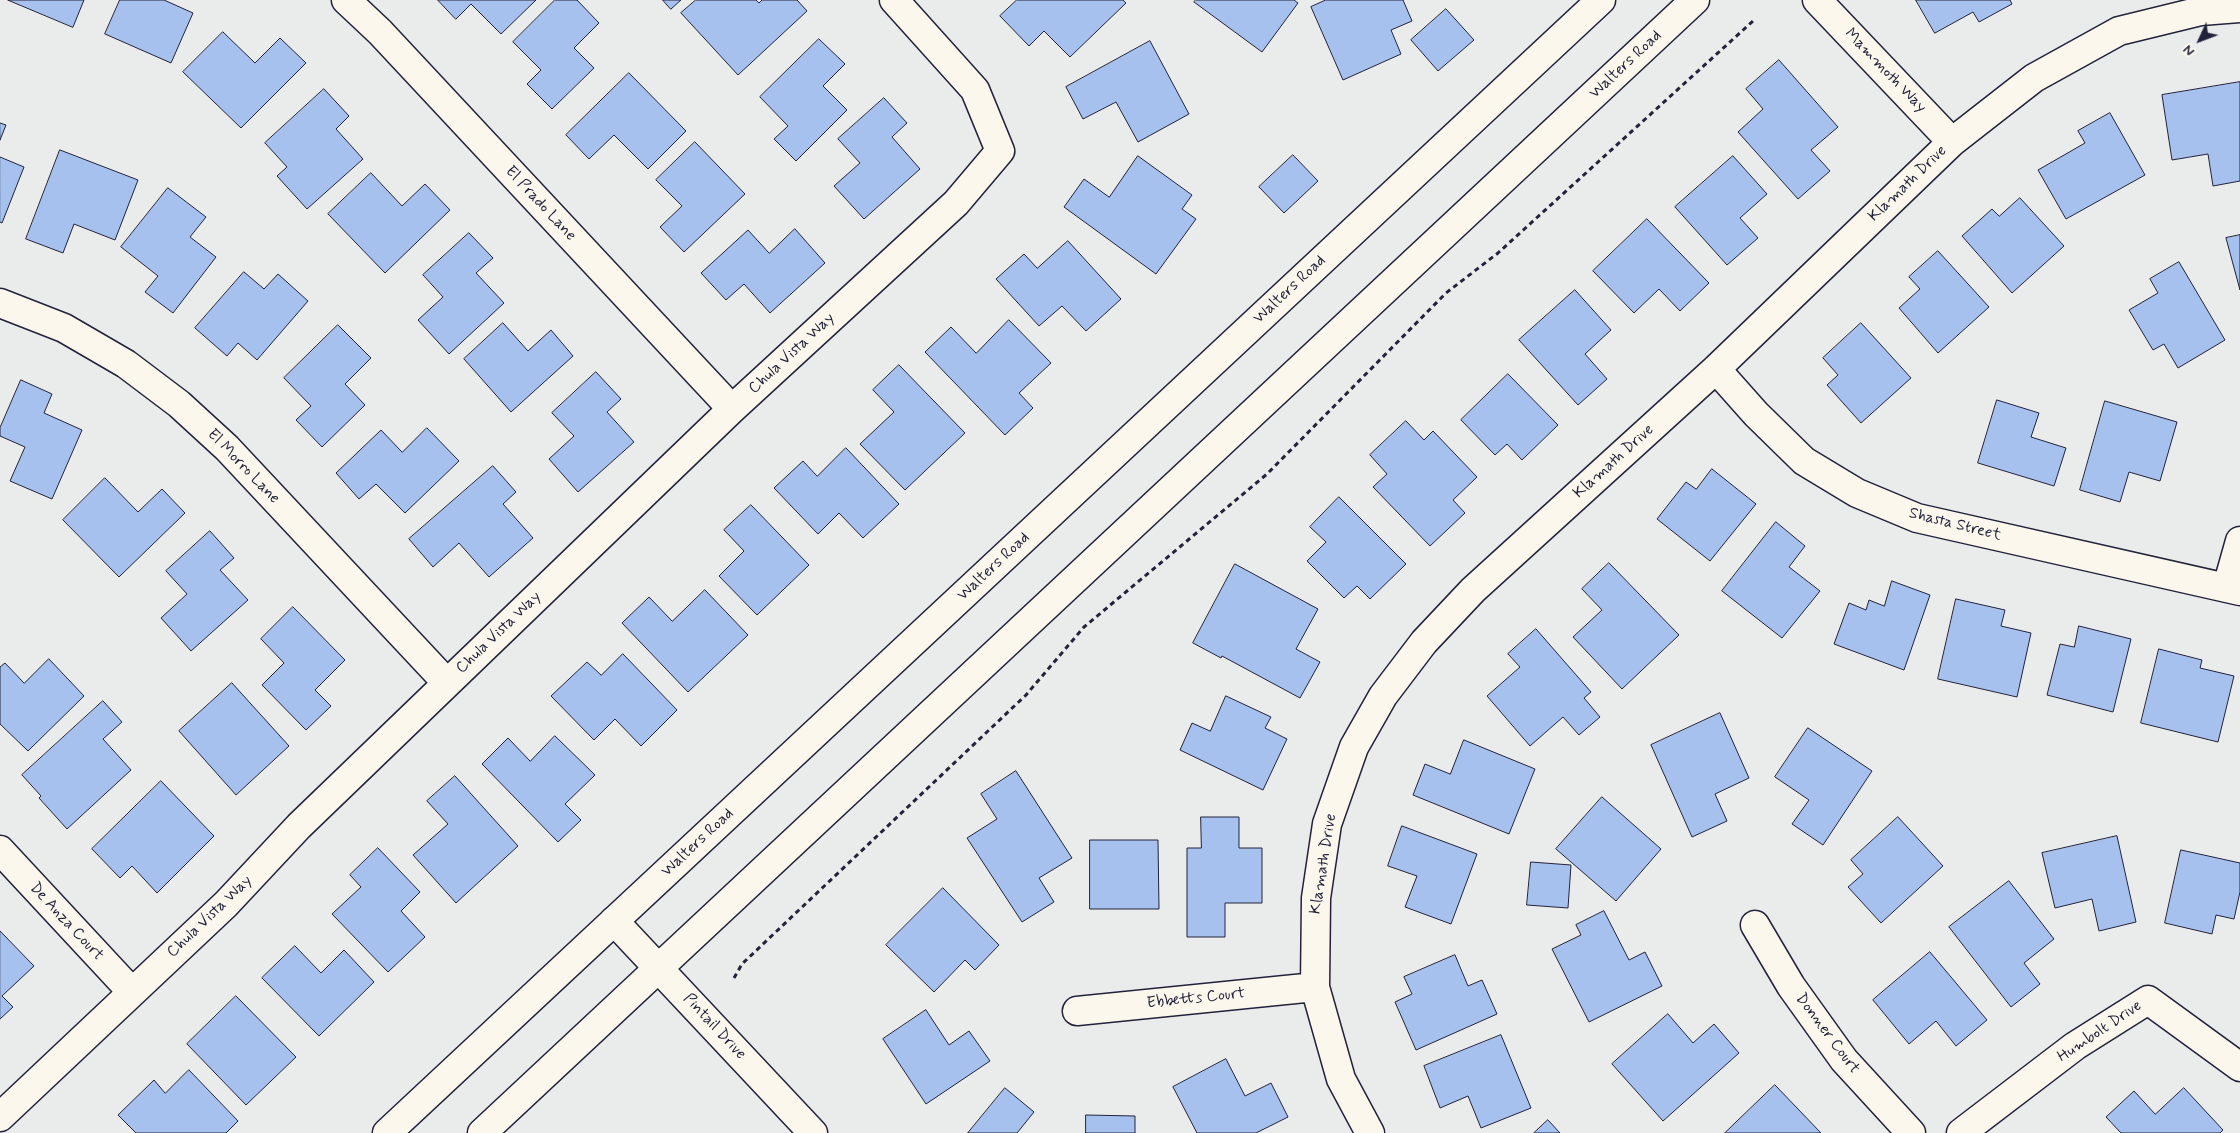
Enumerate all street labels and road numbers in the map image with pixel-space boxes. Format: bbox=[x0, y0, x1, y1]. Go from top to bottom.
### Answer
street label: Mammoth Way bbox=[1840, 25, 1930, 117]
street label: Walters Road bbox=[1586, 27, 1666, 103]
street label: Klamath Drive bbox=[1865, 142, 1951, 226]
street label: El Prado Lane bbox=[500, 163, 580, 245]
street label: Walters Road bbox=[1250, 252, 1330, 328]
street label: Chula Vista Way bbox=[745, 309, 839, 399]
street label: Klamath Drive bbox=[1570, 421, 1658, 503]
street label: El Morro Lane bbox=[203, 426, 283, 508]
street label: Shasta Street bbox=[1907, 504, 2003, 546]
street label: Walters Road bbox=[954, 529, 1034, 605]
street label: Chula Vista Way bbox=[453, 588, 545, 678]
street label: Walters Road bbox=[658, 805, 738, 881]
street label: Klamath Drive bbox=[1307, 812, 1341, 916]
street label: Chula Vista Way bbox=[164, 872, 256, 962]
street label: De Anza Court bbox=[25, 879, 107, 965]
street label: Ebbetts Court bbox=[1146, 984, 1246, 1014]
street label: Pintail Drive bbox=[678, 990, 750, 1064]
street label: Donner Court bbox=[1791, 990, 1863, 1078]
street label: Humbolt Drive bbox=[2054, 997, 2146, 1067]

